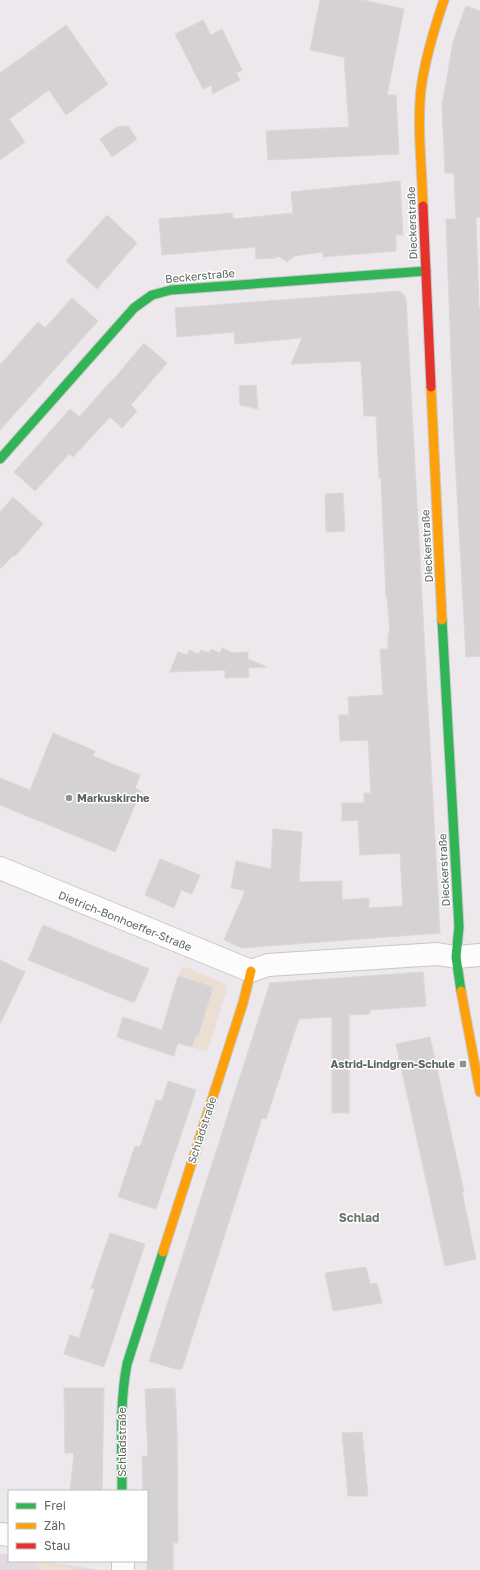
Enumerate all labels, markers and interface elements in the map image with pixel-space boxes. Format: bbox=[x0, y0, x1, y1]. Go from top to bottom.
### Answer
street label: Dieckerstraße bbox=[404, 186, 419, 260]
street label: Beckerstraße bbox=[165, 266, 235, 285]
street label: Dieckerstraße bbox=[418, 509, 435, 583]
place label: Markuskirche bbox=[77, 791, 150, 804]
marker: Markuskirche bbox=[64, 793, 74, 803]
street label: Dieckerstraße bbox=[435, 833, 452, 907]
street label: Dietrich-Bonhoeffer-Straße bbox=[57, 888, 194, 953]
place label: Astrid-Lindgren-Schule bbox=[331, 1057, 455, 1070]
marker: Astrid-Lindgren-Schule bbox=[458, 1059, 468, 1069]
street label: Schladstraße bbox=[185, 1095, 218, 1165]
district label: Schlad bbox=[339, 1210, 379, 1225]
street label: Schladstraße bbox=[115, 1407, 128, 1477]
legend bbox=[8, 1490, 148, 1562]
text: Frei bbox=[44, 1498, 66, 1513]
text: Zäh bbox=[44, 1518, 65, 1533]
text: Stau bbox=[44, 1538, 70, 1553]

